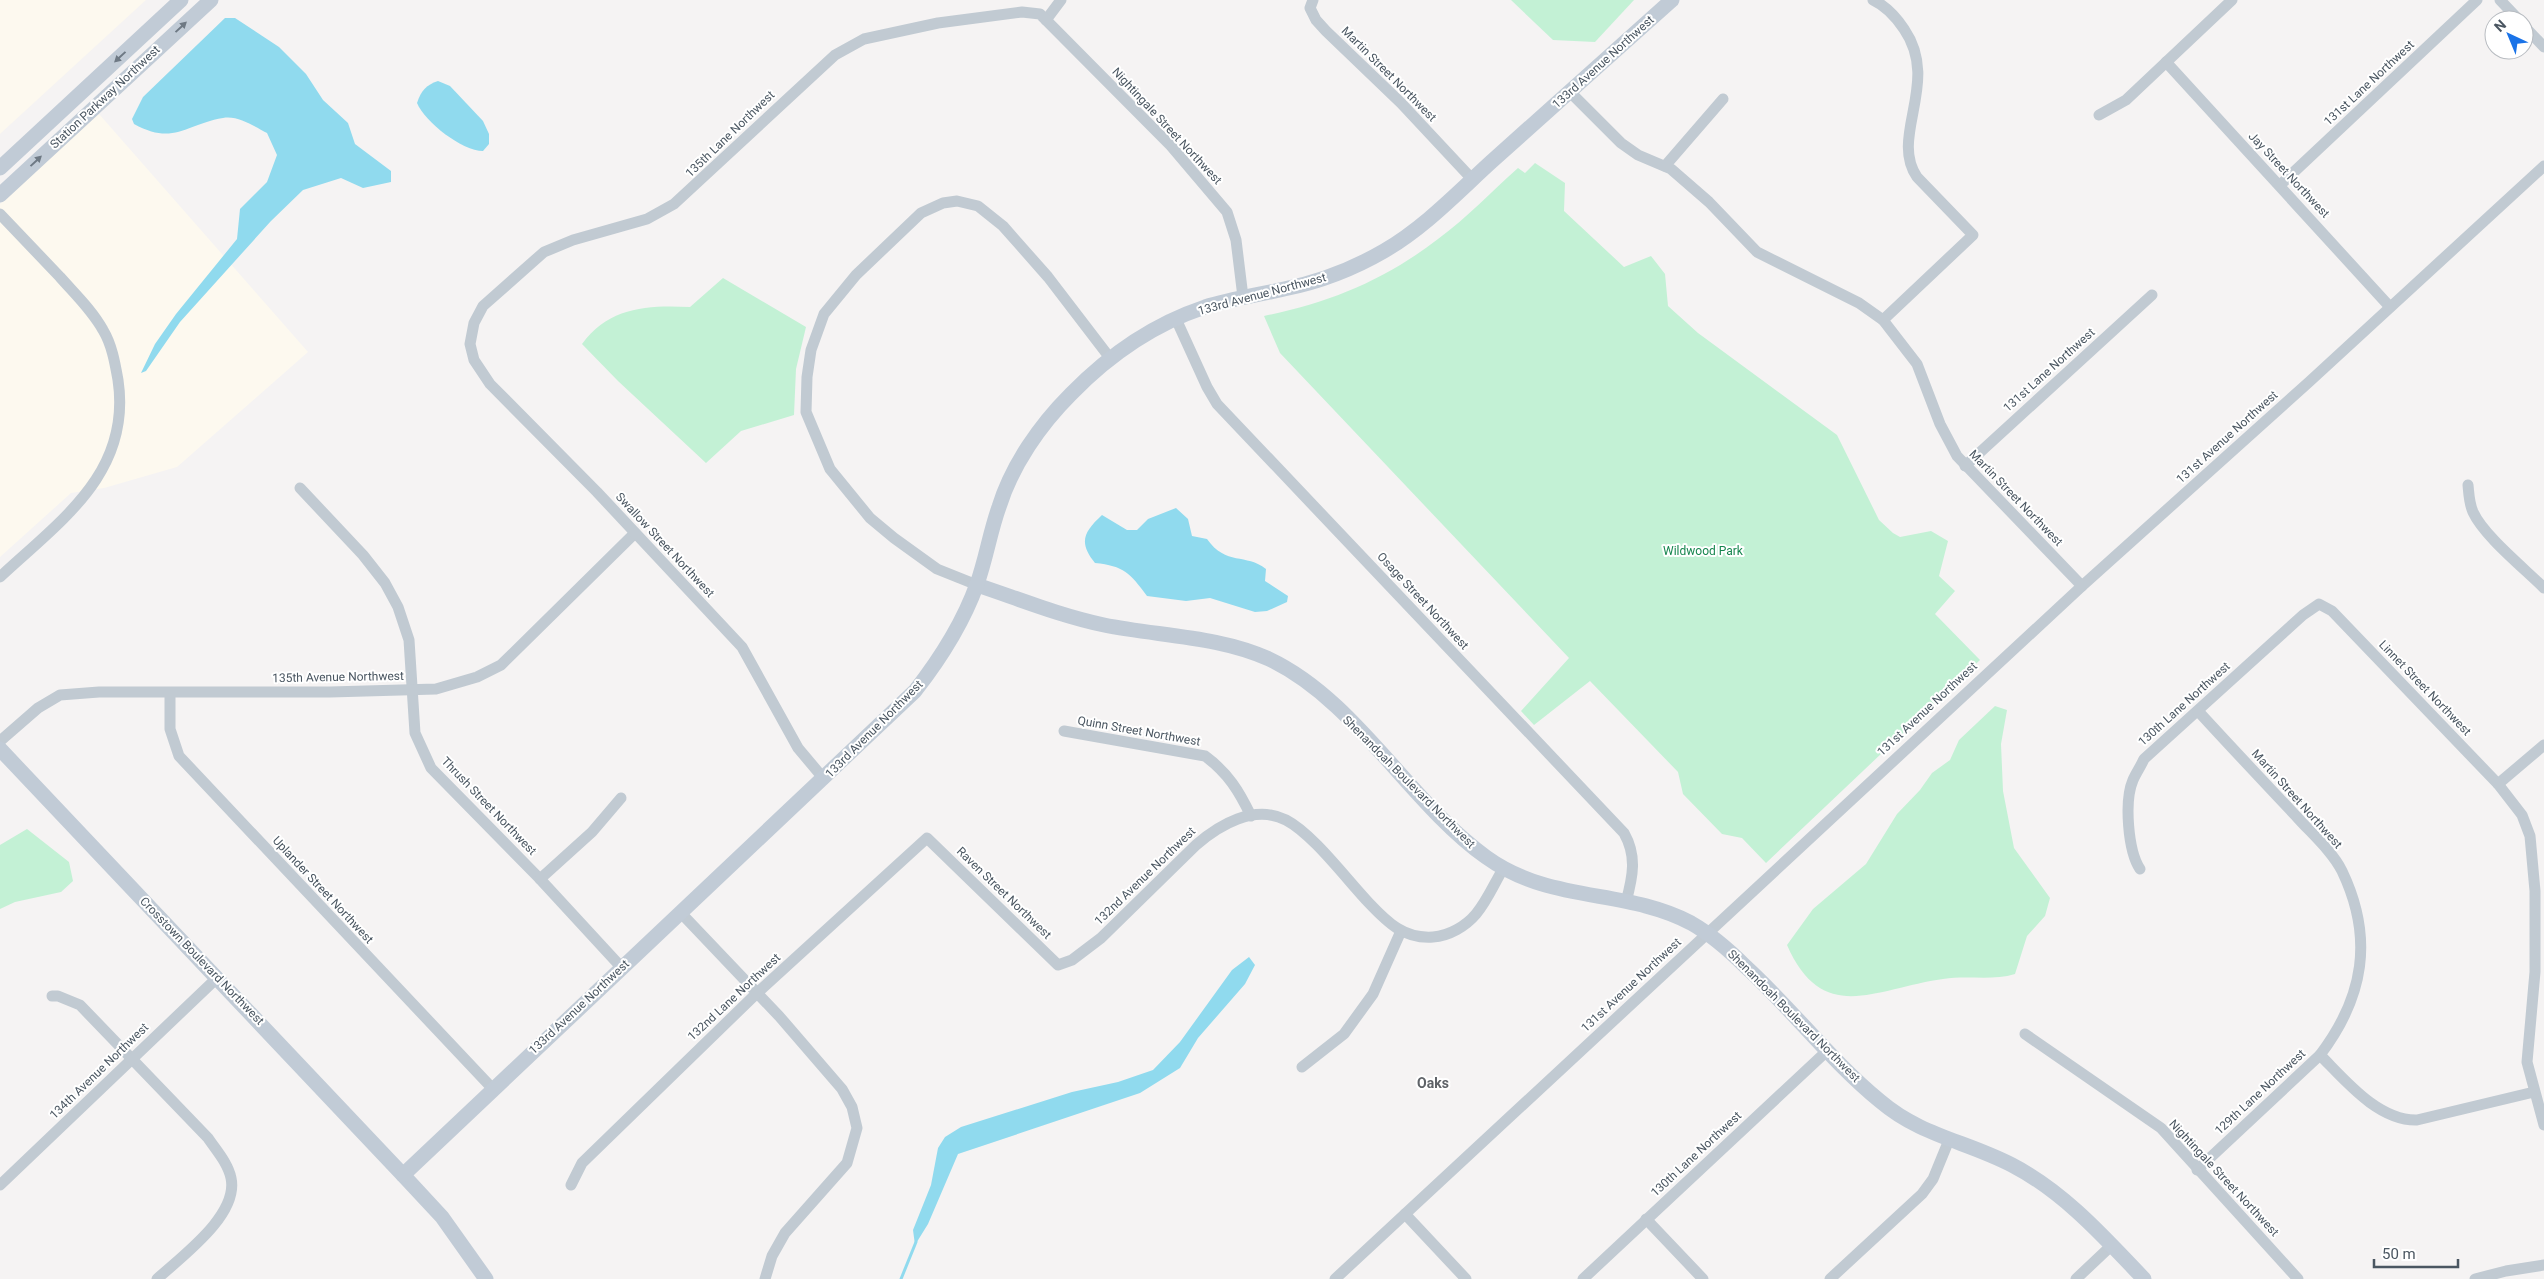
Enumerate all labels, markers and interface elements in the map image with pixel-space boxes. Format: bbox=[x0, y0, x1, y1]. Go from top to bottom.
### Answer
north arrow bbox=[2484, 10, 2534, 60]
street label: 133rd Avenue Northwest bbox=[1549, 13, 1657, 111]
text: N bbox=[2491, 16, 2509, 35]
one-way arrow bbox=[175, 22, 187, 33]
street label: Martin Street Northwest bbox=[1339, 24, 1439, 124]
street label: 131st Lane Northwest bbox=[2321, 38, 2417, 128]
street label: Station Parkway Northwest bbox=[47, 42, 163, 152]
one-way arrow bbox=[114, 51, 126, 63]
street label: Nightingale Street Northwest bbox=[1109, 65, 1225, 187]
street label: 135th Lane Northwest bbox=[683, 88, 778, 180]
street label: Jay Street Northwest bbox=[2246, 129, 2332, 221]
one-way arrow bbox=[29, 156, 42, 167]
street label: 133rd Avenue Northwest bbox=[1196, 270, 1328, 318]
street label: 131st Lane Northwest bbox=[2000, 325, 2098, 415]
street label: 131st Avenue Northwest bbox=[2174, 388, 2281, 486]
street label: Martin Street Northwest bbox=[1966, 447, 2066, 549]
street label: Swallow Street Northwest bbox=[613, 490, 717, 600]
park label: Wildwood Park bbox=[1663, 544, 1744, 558]
street label: Osage Street Northwest bbox=[1374, 550, 1472, 652]
street label: Linnet Street Northwest bbox=[2376, 638, 2474, 738]
street label: 131st Avenue Northwest bbox=[1874, 659, 1980, 759]
street label: 130th Lane Northwest bbox=[2135, 659, 2233, 749]
street label: 135th Avenue Northwest bbox=[272, 669, 404, 685]
street label: 133rd Avenue Northwest bbox=[822, 677, 926, 781]
street label: Quinn Street Northwest bbox=[1077, 713, 1202, 749]
street label: Shenandoah Boulevard Northwest bbox=[1340, 713, 1478, 851]
street label: Martin Street Northwest bbox=[2249, 747, 2345, 851]
street label: Thrush Street Northwest bbox=[439, 754, 539, 858]
street label: 132nd Avenue Northwest bbox=[1092, 824, 1198, 928]
street label: Uplander Street Northwest bbox=[270, 834, 376, 946]
street label: Raven Street Northwest bbox=[954, 844, 1054, 942]
street label: Crosstown Boulevard Northwest bbox=[137, 894, 267, 1028]
street label: 131st Avenue Northwest bbox=[1578, 935, 1684, 1035]
street label: Shenandoah Boulevard Northwest bbox=[1725, 947, 1863, 1085]
street label: 132nd Lane Northwest bbox=[685, 950, 783, 1044]
street label: 133rd Avenue Northwest bbox=[526, 957, 632, 1057]
street label: 134th Avenue Northwest bbox=[47, 1020, 151, 1122]
street label: 129th Lane Northwest bbox=[2212, 1046, 2308, 1138]
district label: Oaks bbox=[1417, 1075, 1449, 1091]
street label: 130th Lane Northwest bbox=[1648, 1108, 1744, 1200]
street label: Nightingale Street Northwest bbox=[2166, 1117, 2282, 1239]
scale bar bbox=[2374, 1236, 2458, 1268]
text: 50 m bbox=[2382, 1245, 2416, 1263]

